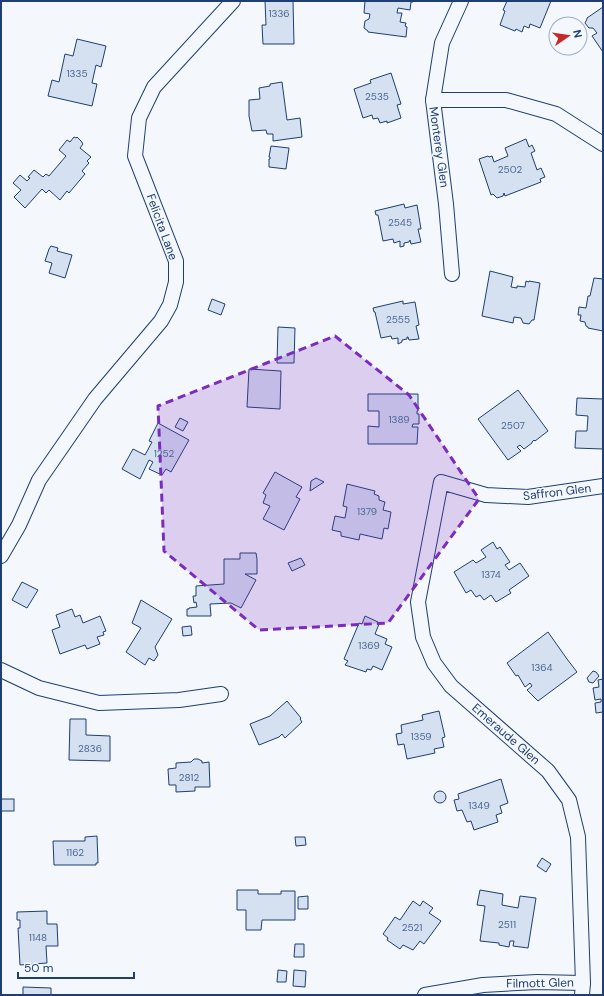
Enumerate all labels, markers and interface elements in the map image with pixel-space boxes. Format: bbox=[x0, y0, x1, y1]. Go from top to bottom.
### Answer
house number: 1336 bbox=[268, 7, 290, 20]
north arrow bbox=[548, 16, 588, 56]
text: N bbox=[570, 28, 585, 39]
house number: 1335 bbox=[66, 67, 88, 80]
house number: 2535 bbox=[365, 90, 389, 103]
street label: Monterey Glen bbox=[425, 105, 453, 189]
house number: 2502 bbox=[498, 163, 522, 176]
street label: Felicita Lane bbox=[143, 192, 181, 262]
house number: 2545 bbox=[388, 216, 412, 229]
house number: 2555 bbox=[386, 313, 410, 326]
house number: 1389 bbox=[388, 413, 410, 426]
house number: 2507 bbox=[501, 419, 525, 432]
house number: 1252 bbox=[154, 447, 175, 460]
street label: Saffron Glen bbox=[522, 480, 592, 504]
house number: 1379 bbox=[357, 505, 377, 518]
house number: 1374 bbox=[481, 568, 501, 581]
house number: 1369 bbox=[358, 639, 380, 652]
house number: 1364 bbox=[531, 661, 553, 674]
street label: Emeraude Glen bbox=[469, 700, 543, 768]
house number: 1359 bbox=[410, 730, 432, 743]
house number: 2836 bbox=[78, 742, 102, 755]
house number: 2812 bbox=[179, 771, 199, 784]
house number: 1349 bbox=[468, 799, 490, 812]
house number: 1162 bbox=[66, 846, 84, 859]
house number: 2511 bbox=[498, 918, 516, 931]
house number: 2521 bbox=[402, 921, 422, 934]
house number: 1148 bbox=[29, 931, 47, 944]
scale bar bbox=[18, 954, 134, 980]
text: 50 m bbox=[24, 960, 53, 976]
street label: Filmott Glen bbox=[506, 974, 574, 992]

